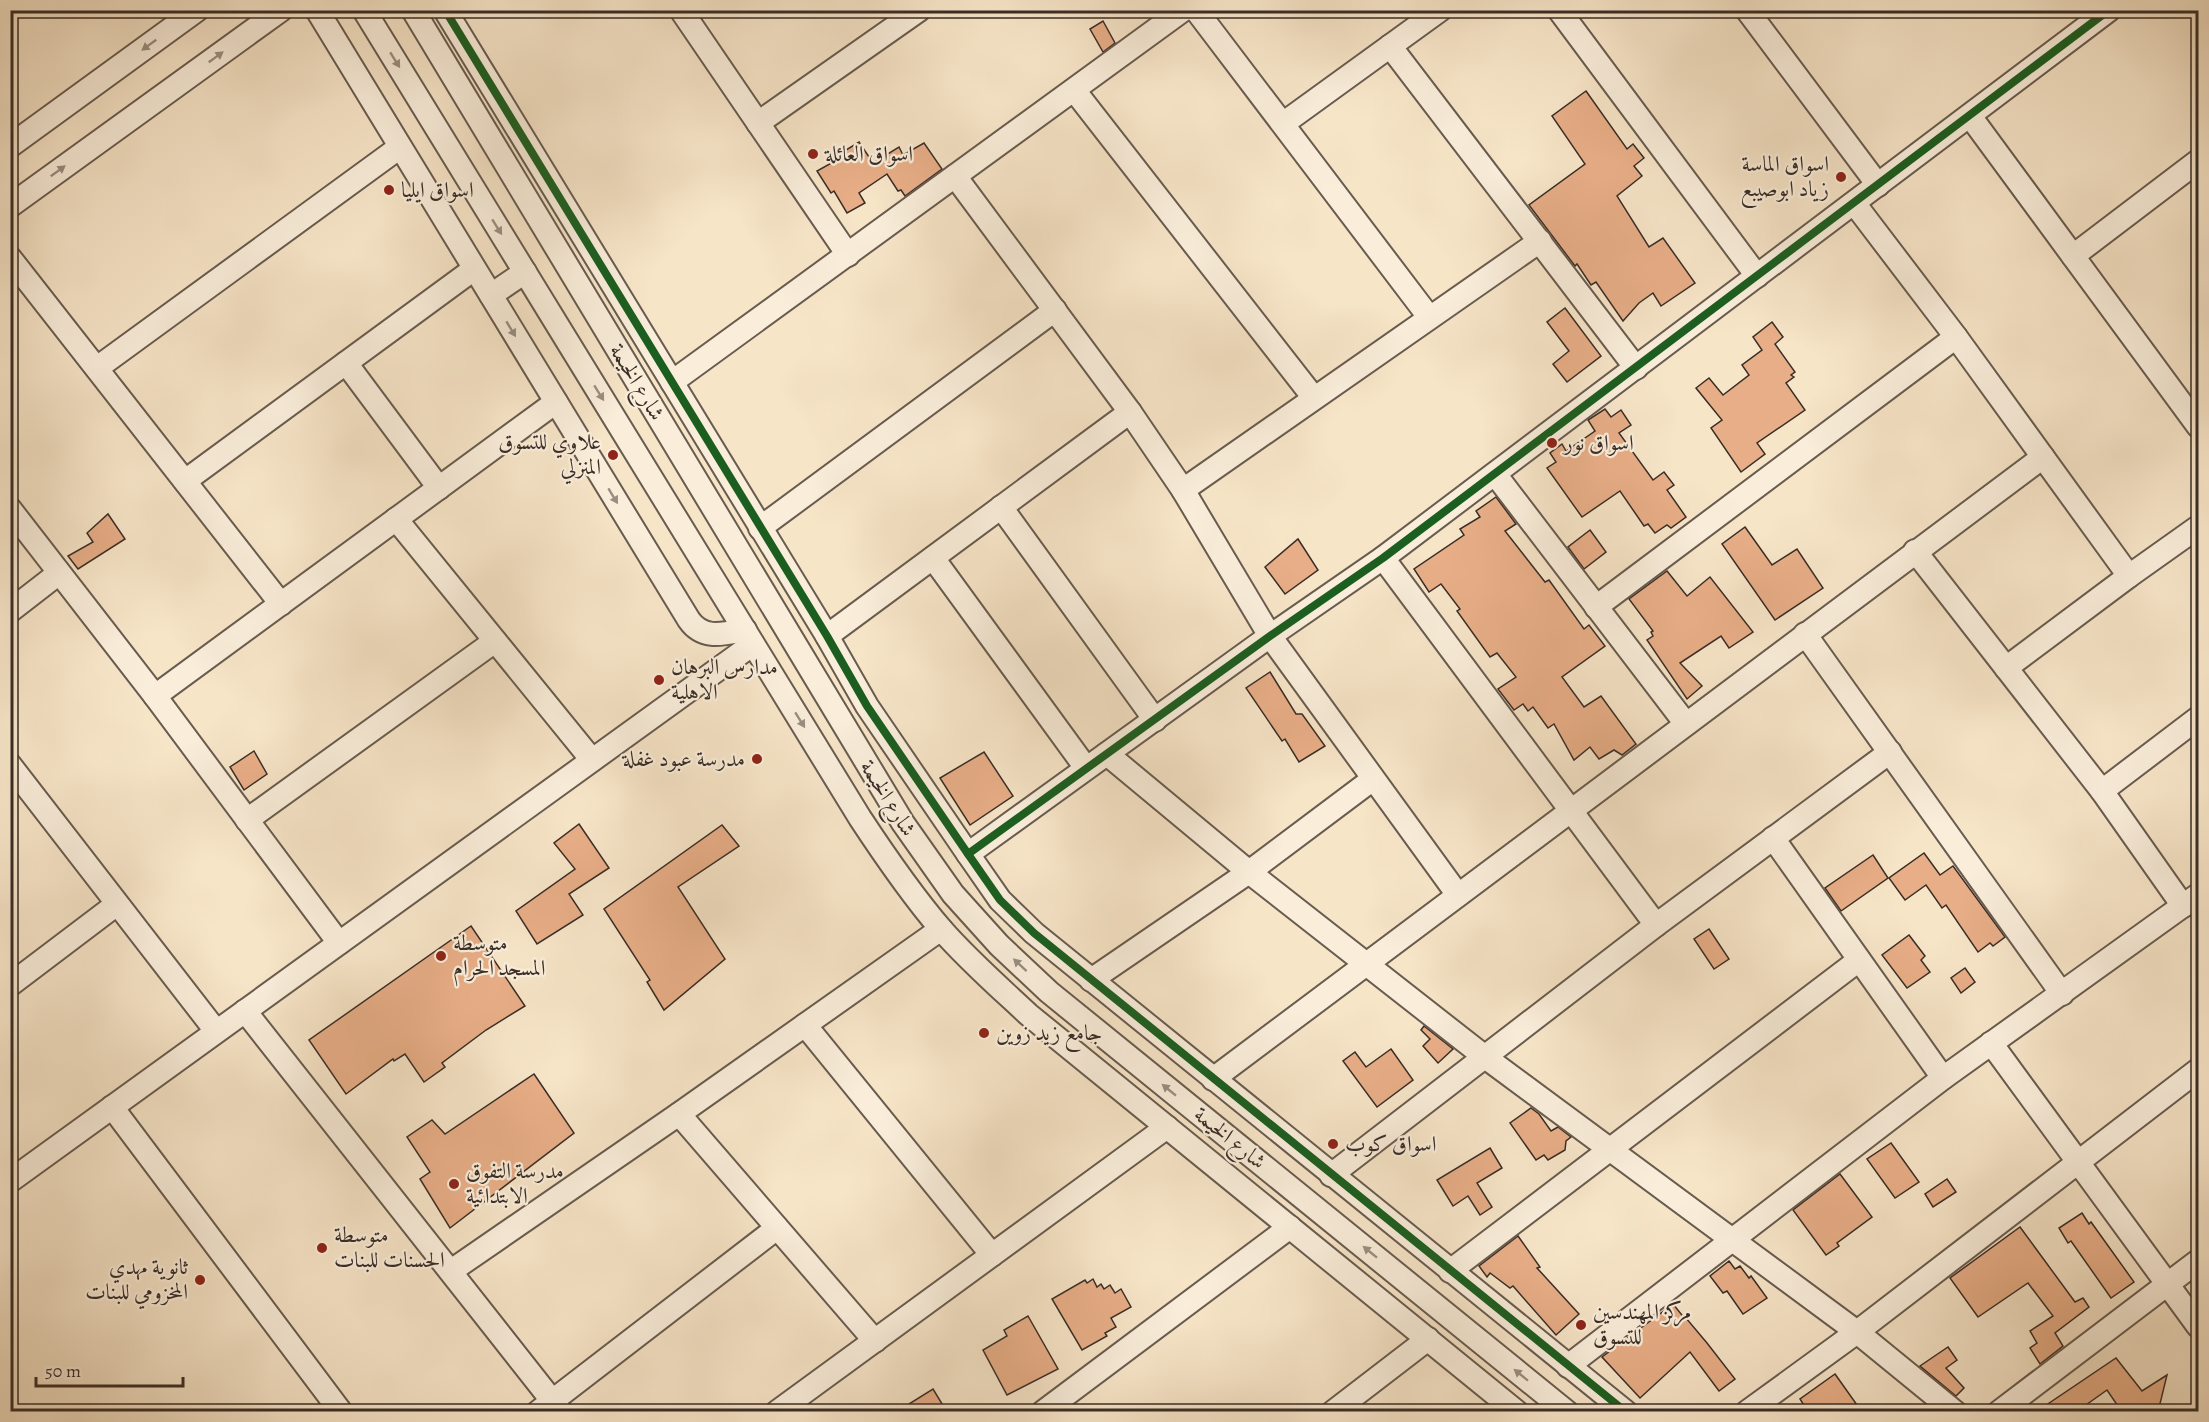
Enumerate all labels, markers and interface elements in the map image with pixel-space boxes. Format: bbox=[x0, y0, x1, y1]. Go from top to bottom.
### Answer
one-way arrow bbox=[142, 39, 158, 51]
one-way arrow bbox=[208, 51, 224, 63]
one-way arrow bbox=[389, 52, 400, 68]
place label: اسواق العائلة bbox=[824, 139, 913, 169]
marker: اسواق العائلة bbox=[806, 147, 820, 161]
place label: اسواق الماسة زياد ابوصيبع bbox=[1741, 149, 1829, 208]
one-way arrow bbox=[50, 166, 65, 178]
marker: اسواق الماسة زياد ابوصيبع bbox=[1834, 170, 1848, 184]
place label: اسواق ايليا bbox=[401, 175, 474, 205]
marker: اسواق ايليا bbox=[382, 183, 396, 197]
one-way arrow bbox=[491, 219, 502, 235]
one-way arrow bbox=[506, 321, 517, 337]
street label: شارع الخيمة bbox=[600, 338, 672, 428]
one-way arrow bbox=[593, 385, 604, 401]
place label: علاوي للتسوق المنزلي bbox=[498, 427, 601, 485]
place label: اسواق نور bbox=[1562, 428, 1634, 458]
marker: اسواق نور bbox=[1545, 436, 1559, 450]
marker: علاوي للتسوق المنزلي bbox=[606, 448, 620, 462]
one-way arrow bbox=[607, 488, 618, 504]
place label: مدارس البرهان الاهلية bbox=[671, 652, 778, 707]
marker: مدارس البرهان الاهلية bbox=[652, 673, 666, 687]
one-way arrow bbox=[794, 712, 805, 728]
place label: مدرسة عبود غفلة bbox=[622, 744, 745, 774]
marker: مدرسة عبود غفلة bbox=[750, 752, 764, 766]
street label: شارع الخيمة bbox=[850, 754, 923, 844]
place label: متوسطة المسجد الحرام bbox=[453, 928, 545, 987]
marker: متوسطة المسجد الحرام bbox=[434, 949, 448, 963]
one-way arrow bbox=[1013, 958, 1027, 972]
place label: جامع زيد زوين bbox=[996, 1018, 1102, 1052]
marker: جامع زيد زوين bbox=[977, 1026, 991, 1040]
one-way arrow bbox=[1161, 1083, 1177, 1096]
street label: شارع الخيمة bbox=[1186, 1100, 1273, 1179]
place label: اسواق كوب bbox=[1345, 1129, 1437, 1159]
marker: اسواق كوب bbox=[1326, 1137, 1340, 1151]
place label: مدرسة التفوق الابتدائية bbox=[466, 1156, 564, 1211]
marker: مدرسة التفوق الابتدائية bbox=[447, 1177, 461, 1191]
place label: متوسطة الحسنات للبنات bbox=[334, 1220, 445, 1275]
marker: متوسطة الحسنات للبنات bbox=[315, 1241, 329, 1255]
one-way arrow bbox=[1363, 1246, 1378, 1259]
place label: ثانوية مهدي المخزومي للبنات bbox=[85, 1252, 189, 1310]
marker: ثانوية مهدي المخزومي للبنات bbox=[193, 1273, 207, 1287]
place label: مركز المهندسين للتسوق bbox=[1593, 1297, 1691, 1352]
marker: مركز المهندسين للتسوق bbox=[1574, 1318, 1588, 1332]
scale bar bbox=[36, 1350, 183, 1388]
text: 50 m bbox=[45, 1359, 81, 1383]
one-way arrow bbox=[1513, 1368, 1529, 1381]

